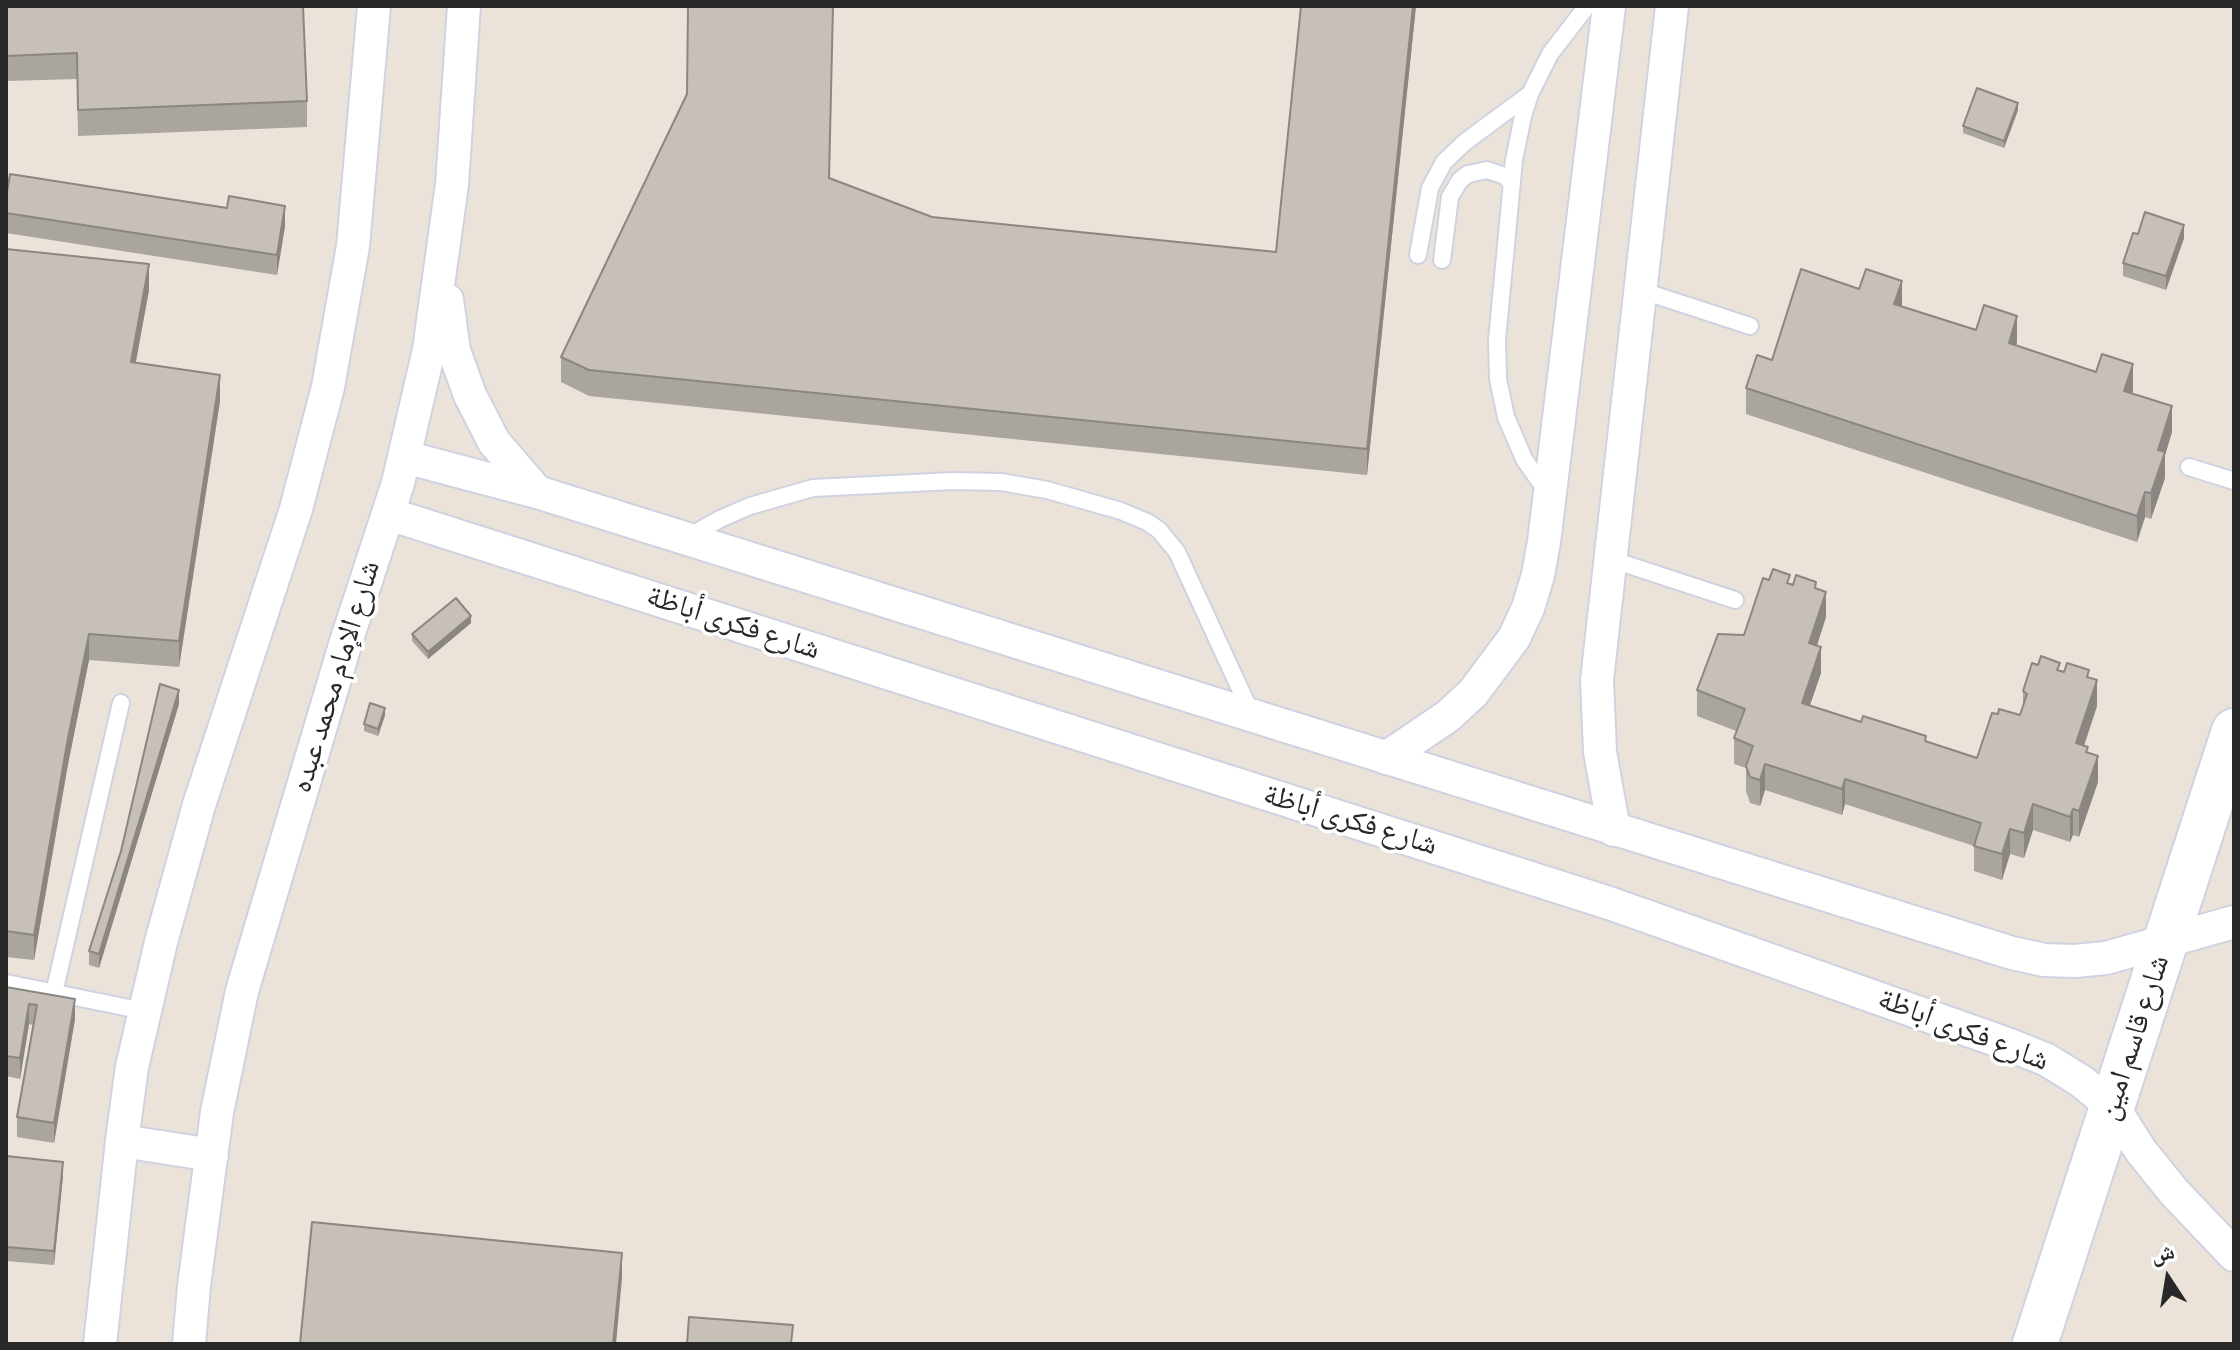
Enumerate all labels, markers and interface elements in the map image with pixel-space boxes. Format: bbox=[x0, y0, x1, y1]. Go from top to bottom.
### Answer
street label: شارع الإمام محمد عبده bbox=[285, 557, 389, 797]
street label: شارع فكرى أباظة bbox=[642, 579, 824, 669]
street label: شارع فكرى أباظة bbox=[1259, 777, 1441, 865]
street label: شارع قاسم امين bbox=[2091, 951, 2179, 1125]
street label: شارع فكرى أباظة bbox=[1873, 982, 2053, 1080]
north arrow bbox=[2128, 1238, 2208, 1318]
text: ش bbox=[2149, 1238, 2177, 1270]

